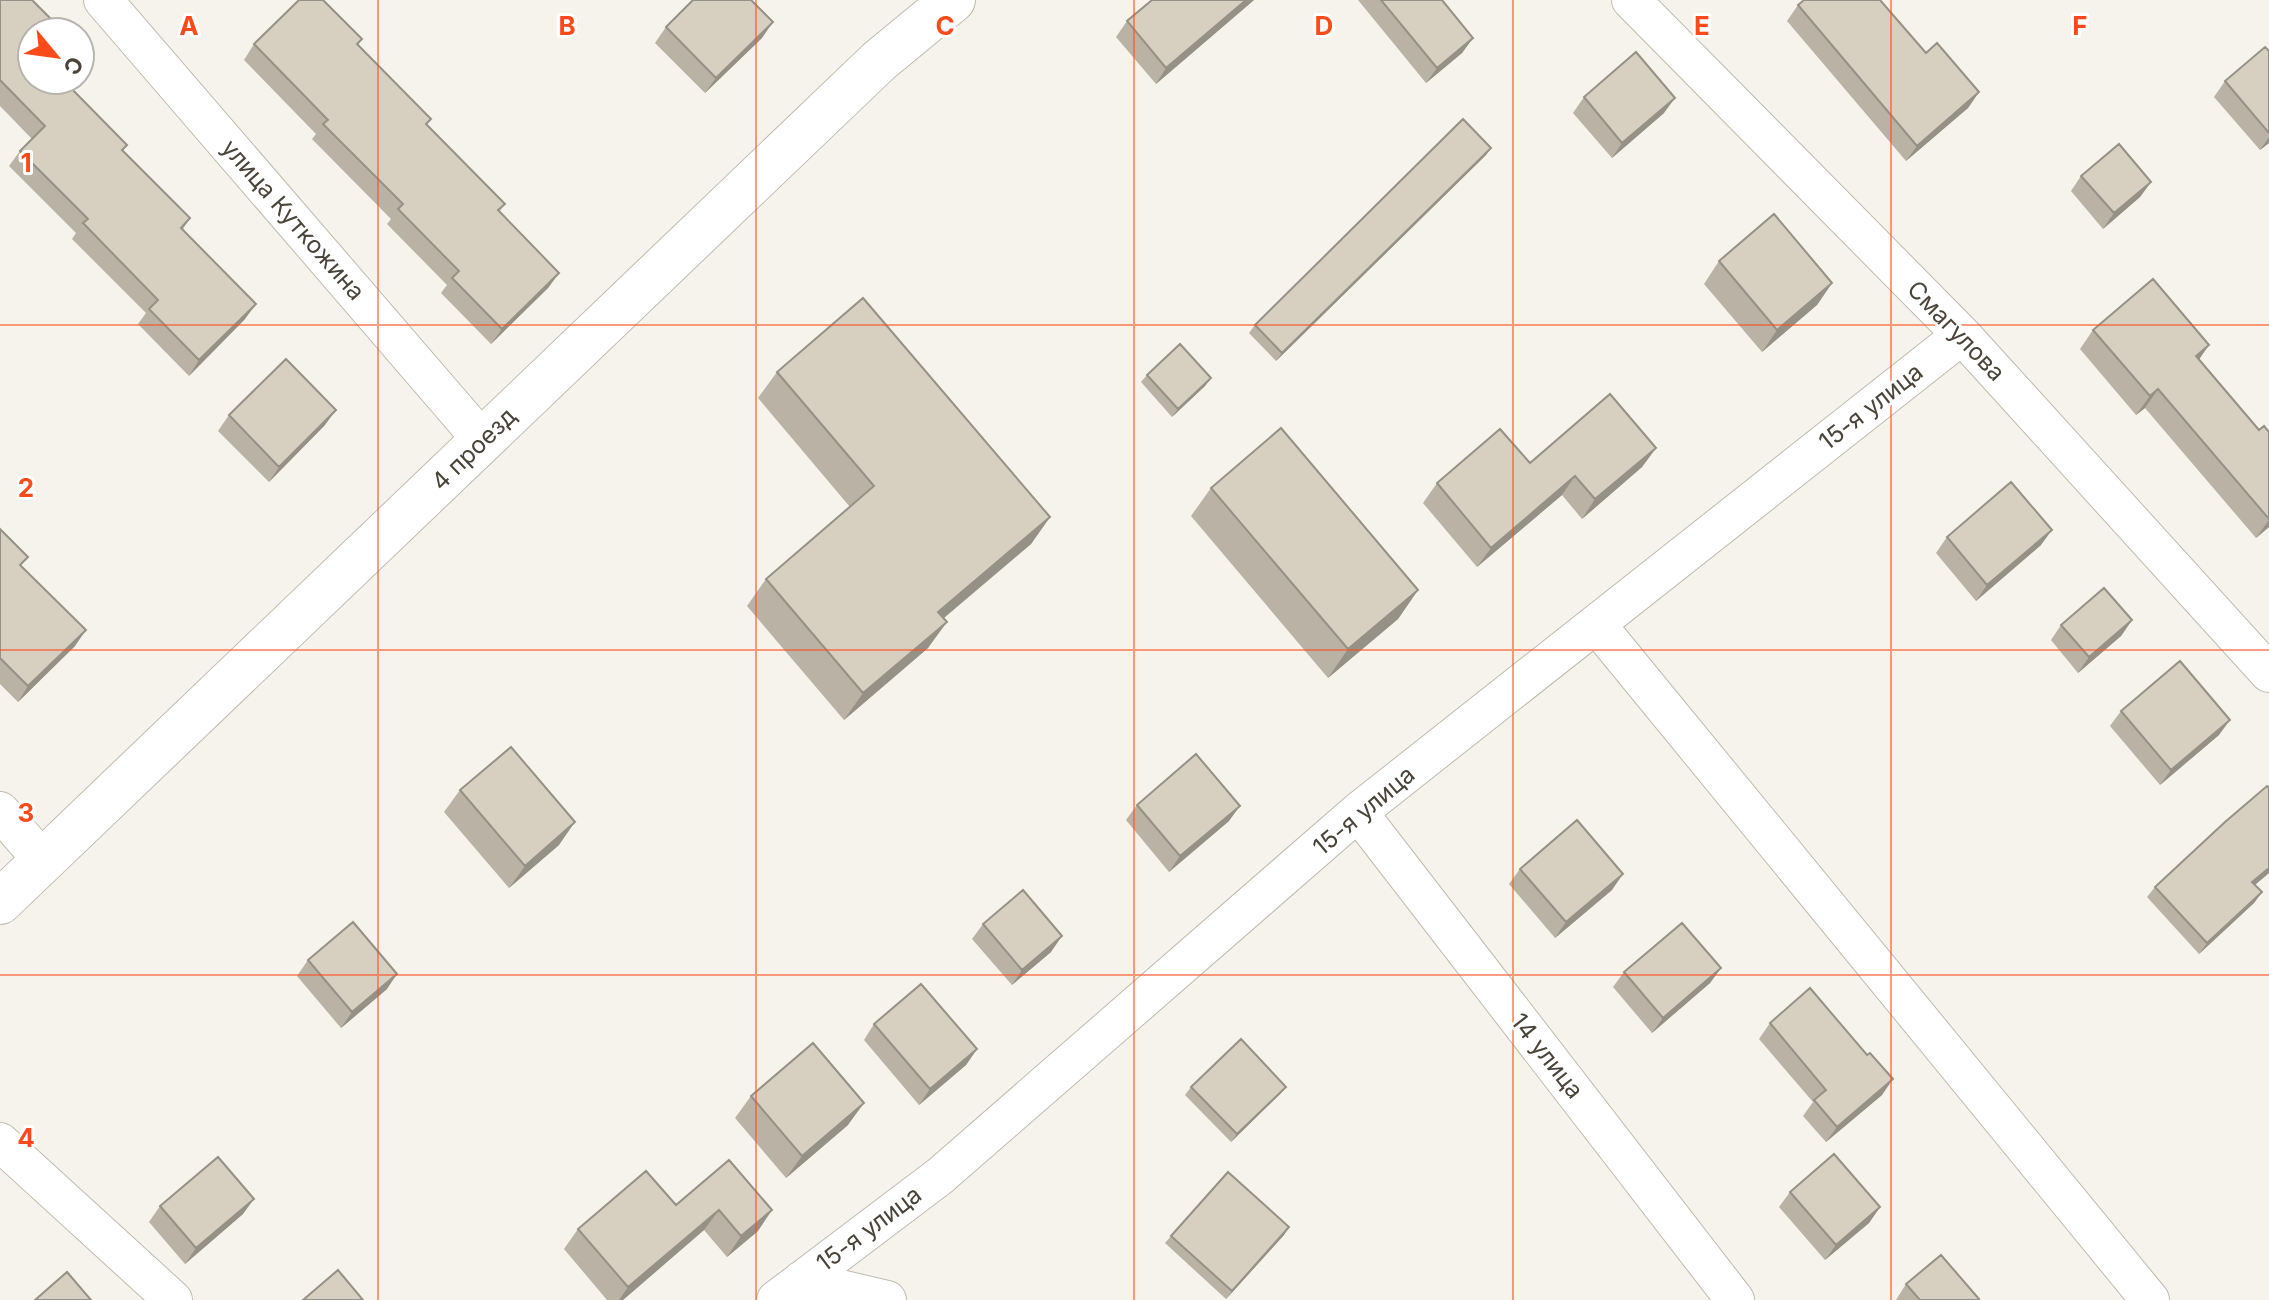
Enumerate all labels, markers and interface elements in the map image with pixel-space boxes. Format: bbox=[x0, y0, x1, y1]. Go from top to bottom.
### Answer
text: A bbox=[179, 10, 199, 41]
text: B bbox=[558, 10, 576, 41]
text: C bbox=[935, 10, 955, 41]
text: D bbox=[1315, 10, 1333, 41]
text: E bbox=[1694, 10, 1710, 41]
text: F bbox=[2072, 10, 2088, 41]
north arrow bbox=[16, 16, 96, 96]
text: С bbox=[58, 52, 89, 79]
street label: улица Куткожина bbox=[216, 133, 371, 306]
text: 1 bbox=[20, 147, 32, 178]
street label: Смагулова bbox=[1901, 275, 2011, 387]
street label: 15-я улица bbox=[1813, 357, 1928, 456]
street label: 4 проезд bbox=[425, 401, 522, 496]
text: 2 bbox=[18, 472, 34, 503]
street label: 15-я улица bbox=[1307, 760, 1420, 861]
text: 3 bbox=[18, 797, 34, 828]
street label: 14 улица bbox=[1505, 1007, 1590, 1104]
text: 4 bbox=[17, 1122, 35, 1153]
street label: 15-я улица bbox=[811, 1180, 927, 1277]

